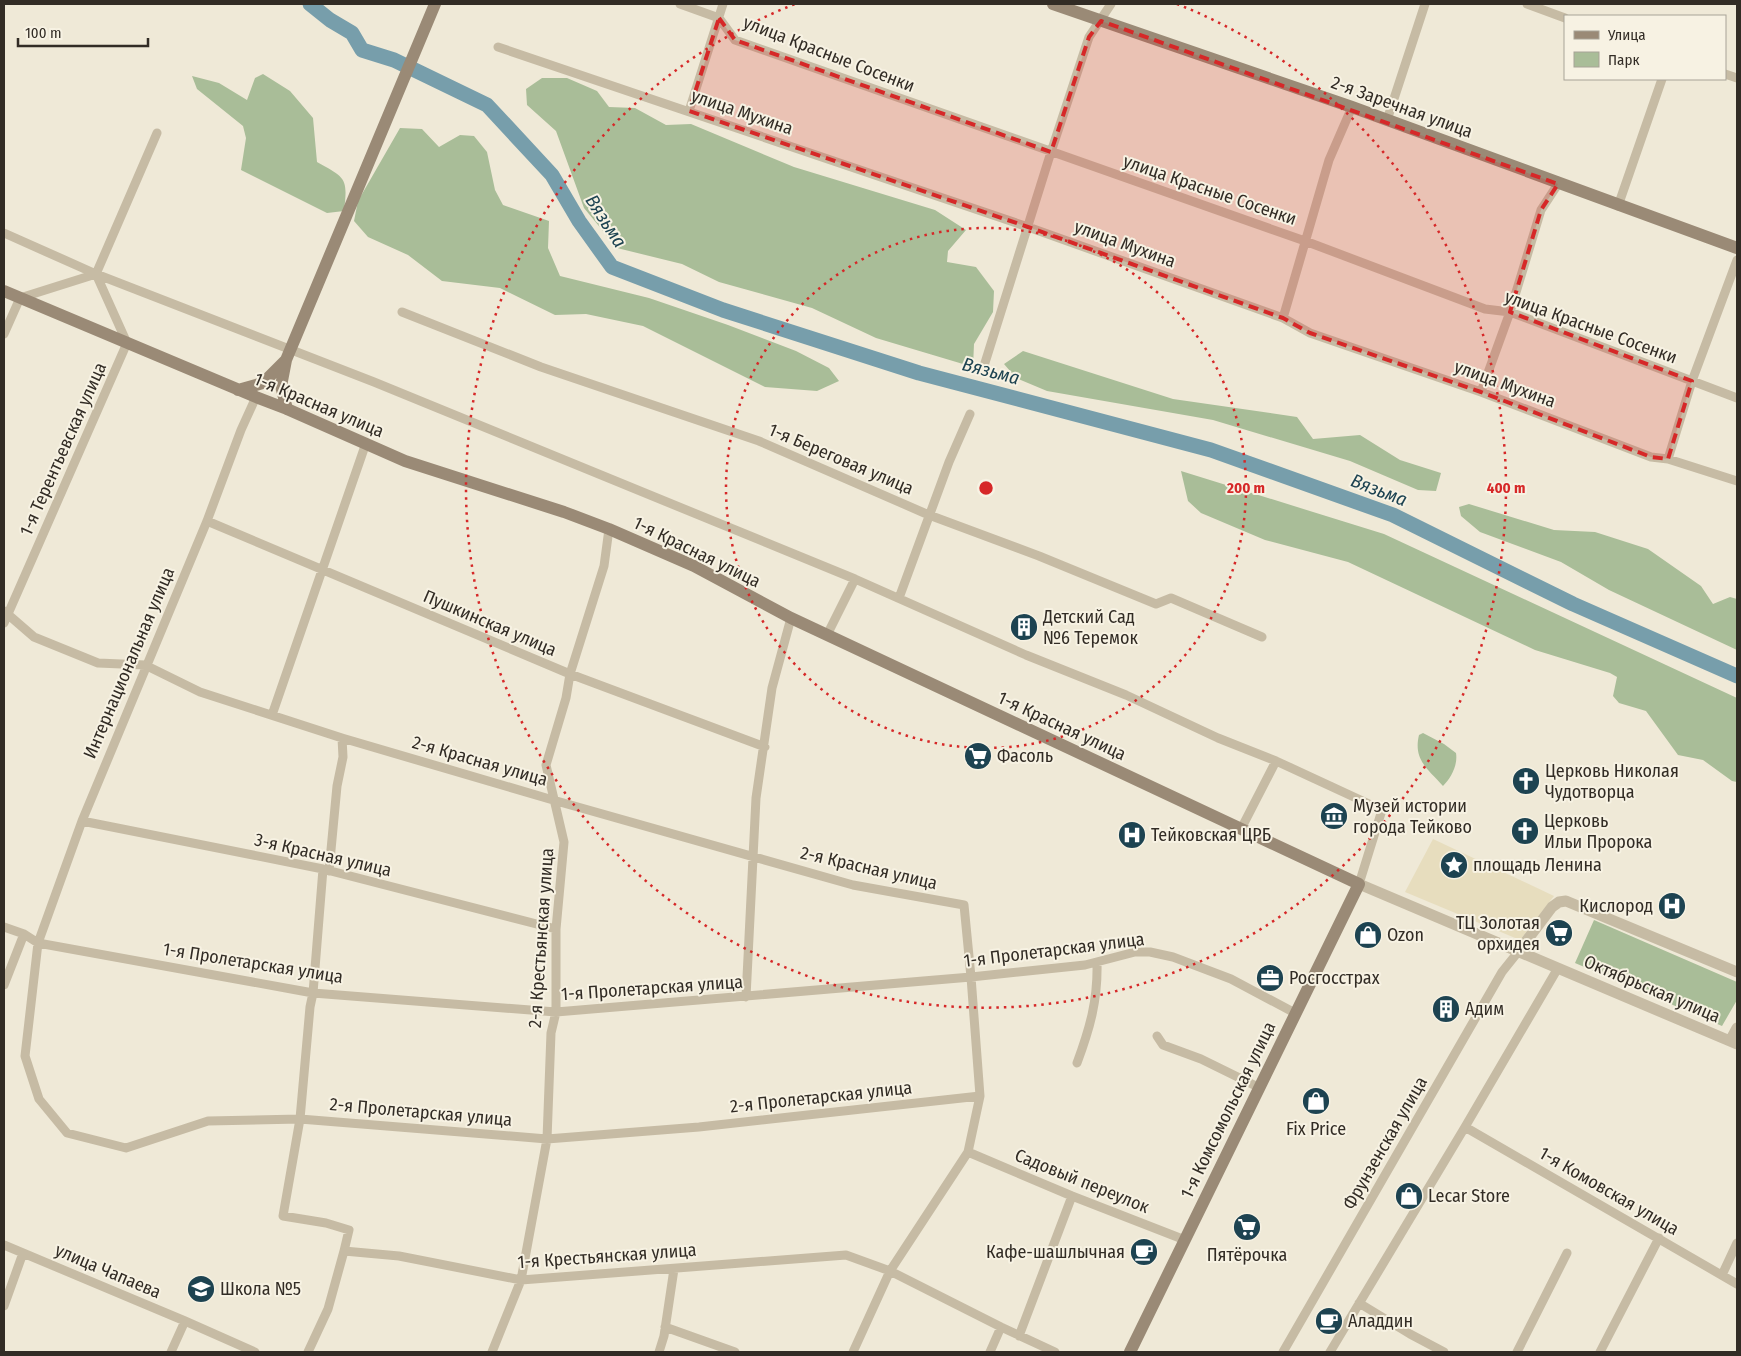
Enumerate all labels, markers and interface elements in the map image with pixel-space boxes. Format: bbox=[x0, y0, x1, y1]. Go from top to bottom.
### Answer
street label: улица Красные Сосенки bbox=[740, 11, 918, 97]
scale bar bbox=[18, 15, 148, 47]
legend bbox=[1564, 15, 1726, 80]
text: 100 m bbox=[25, 24, 62, 42]
text: Улица bbox=[1607, 26, 1646, 44]
text: Парк bbox=[1608, 51, 1639, 69]
street label: 2-я Заречная улица bbox=[1328, 71, 1476, 143]
street label: улица Мухина bbox=[688, 84, 796, 140]
street label: улица Красные Сосенки bbox=[1120, 150, 1300, 230]
water label: Вязьма bbox=[580, 190, 632, 252]
street label: улица Мухина bbox=[1071, 216, 1179, 273]
street label: улица Красные Сосенки bbox=[1502, 286, 1680, 368]
water label: Вязьма bbox=[960, 352, 1022, 390]
street label: улица Мухина bbox=[1451, 356, 1559, 413]
street label: 1-я Терентьевская улица bbox=[15, 359, 111, 539]
street label: 1-я Красная улица bbox=[251, 368, 387, 442]
street label: 1-я Береговая улица bbox=[765, 419, 917, 500]
water label: Вязьма bbox=[1348, 469, 1410, 511]
centre of rings bbox=[977, 479, 995, 497]
text: 200 m bbox=[1226, 479, 1265, 497]
text: 400 m bbox=[1487, 479, 1525, 497]
street label: 1-я Красная улица bbox=[630, 512, 764, 592]
street label: Интернациональная улица bbox=[79, 564, 179, 762]
street label: Пушкинская улица bbox=[420, 585, 560, 661]
place label: Детский Сад №6 Теремок bbox=[1042, 606, 1138, 649]
building icon: Детский Сад №6 Теремок bbox=[1009, 612, 1039, 642]
street label: 1-я Красная улица bbox=[994, 687, 1130, 765]
street label: 2-я Красная улица bbox=[410, 731, 550, 791]
supermarket icon: Фасоль bbox=[963, 741, 993, 771]
place label: Фасоль bbox=[997, 745, 1053, 767]
place label: Церковь Николая Чудотворца bbox=[1545, 760, 1679, 803]
church icon: Церковь Николая Чудотворца bbox=[1511, 766, 1541, 796]
place label: Музей истории города Тейково bbox=[1353, 795, 1472, 838]
museum icon: Музей истории города Тейково bbox=[1319, 801, 1349, 831]
place label: Церковь Ильи Пророка bbox=[1544, 810, 1653, 853]
church icon: Церковь Ильи Пророка bbox=[1510, 816, 1540, 846]
hospital icon: Тейковская ЦРБ bbox=[1117, 820, 1147, 850]
place label: Тейковская ЦРБ bbox=[1151, 824, 1271, 846]
street label: 3-я Красная улица bbox=[252, 829, 394, 881]
street label: 2-я Красная улица bbox=[798, 842, 940, 894]
street label: 2-я Крестьянская улица bbox=[524, 847, 558, 1029]
place icon: площадь Ленина bbox=[1439, 850, 1469, 880]
place label: площадь Ленина bbox=[1473, 854, 1602, 876]
hospital icon: Кислород bbox=[1657, 891, 1687, 921]
place label: Кислород bbox=[1579, 895, 1653, 917]
place label: ТЦ Золотая орхидея bbox=[1456, 912, 1540, 955]
supermarket icon: ТЦ Золотая орхидея bbox=[1544, 918, 1574, 948]
shop icon: Ozon bbox=[1353, 920, 1383, 950]
place label: Ozon bbox=[1387, 924, 1424, 946]
street label: 1-я Пролетарская улица bbox=[962, 928, 1146, 972]
street label: 1-я Пролетарская улица bbox=[161, 938, 345, 988]
street label: Октябрьская улица bbox=[1581, 950, 1724, 1028]
office icon: Росгосстрах bbox=[1255, 963, 1285, 993]
place label: Росгосстрах bbox=[1289, 967, 1380, 989]
street label: 1-я Пролетарская улица bbox=[560, 971, 744, 1005]
building icon: Адим bbox=[1431, 994, 1461, 1024]
place label: Адим bbox=[1465, 998, 1504, 1020]
street label: 1-я Комсомольская улица bbox=[1176, 1018, 1280, 1202]
street label: Фрунзенская улица bbox=[1338, 1073, 1432, 1213]
street label: 2-я Пролетарская улица bbox=[729, 1076, 913, 1118]
shop icon: Fix Price bbox=[1301, 1086, 1331, 1116]
street label: 2-я Пролетарская улица bbox=[329, 1093, 513, 1131]
place label: Fix Price bbox=[1286, 1118, 1346, 1140]
street label: 1-я Комовская улица bbox=[1535, 1142, 1683, 1240]
street label: Садовый переулок bbox=[1012, 1144, 1153, 1218]
shop icon: Lecar Store bbox=[1394, 1181, 1424, 1211]
place label: Lecar Store bbox=[1428, 1185, 1510, 1207]
supermarket icon: Пятёрочка bbox=[1232, 1212, 1262, 1242]
cafe icon: Кафе-шашлычная bbox=[1129, 1237, 1159, 1267]
street label: улица Чапаева bbox=[52, 1239, 164, 1303]
street label: 1-я Крестьянская улица bbox=[517, 1239, 697, 1273]
place label: Кафе-шашлычная bbox=[986, 1241, 1125, 1263]
place label: Пятёрочка bbox=[1207, 1244, 1287, 1266]
school or university icon: Школа №5 bbox=[186, 1274, 216, 1304]
place label: Школа №5 bbox=[220, 1278, 301, 1300]
cafe icon: Аладдин bbox=[1314, 1306, 1344, 1336]
place label: Аладдин bbox=[1348, 1310, 1413, 1332]

